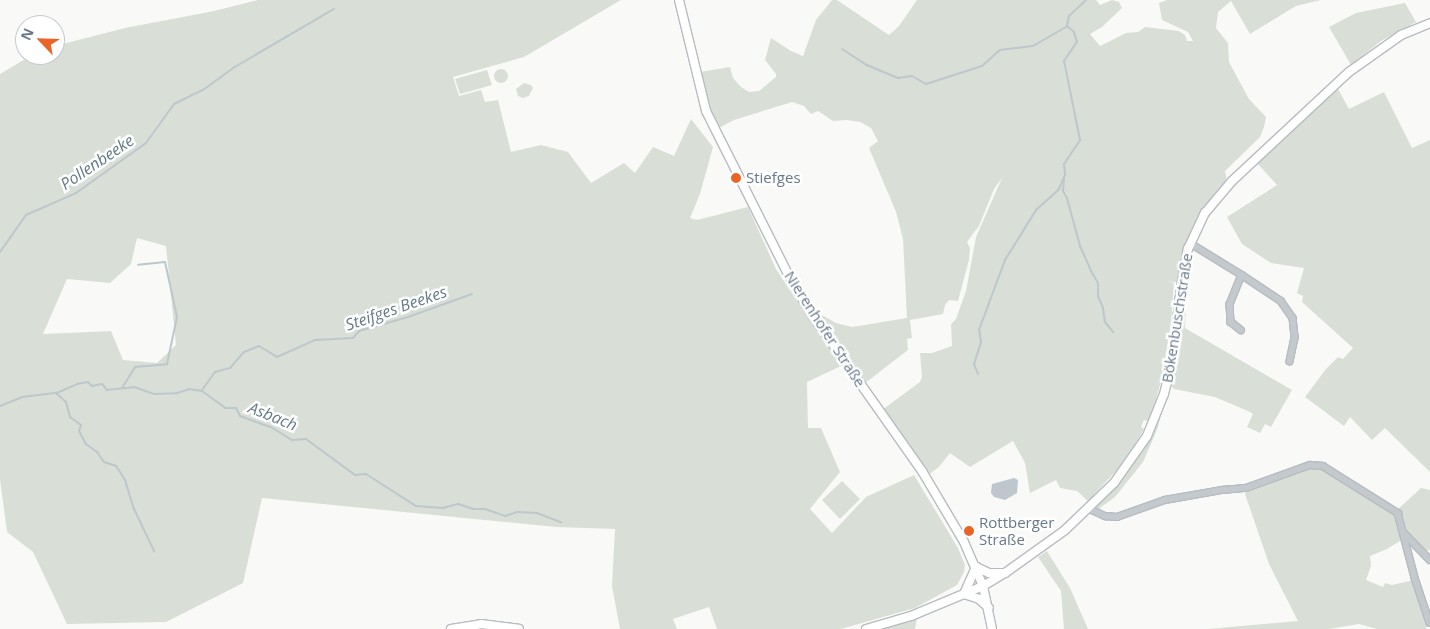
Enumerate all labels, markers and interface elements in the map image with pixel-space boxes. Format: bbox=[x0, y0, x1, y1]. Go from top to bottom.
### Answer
north arrow bbox=[15, 15, 65, 65]
text: N bbox=[16, 25, 38, 43]
water label: Pollenbeeke bbox=[57, 130, 137, 194]
place label: Stiefges bbox=[746, 169, 801, 187]
marker: Stiefges bbox=[730, 172, 742, 184]
street label: Bökenbuschstraße bbox=[1158, 252, 1196, 384]
street label: Nierenhofer Straße bbox=[781, 268, 869, 390]
water label: Steifges Beekes bbox=[343, 282, 449, 334]
water label: Asbach bbox=[246, 398, 300, 434]
place label: Rottberger Straße bbox=[979, 513, 1054, 548]
marker: Rottberger Straße bbox=[963, 525, 975, 537]

